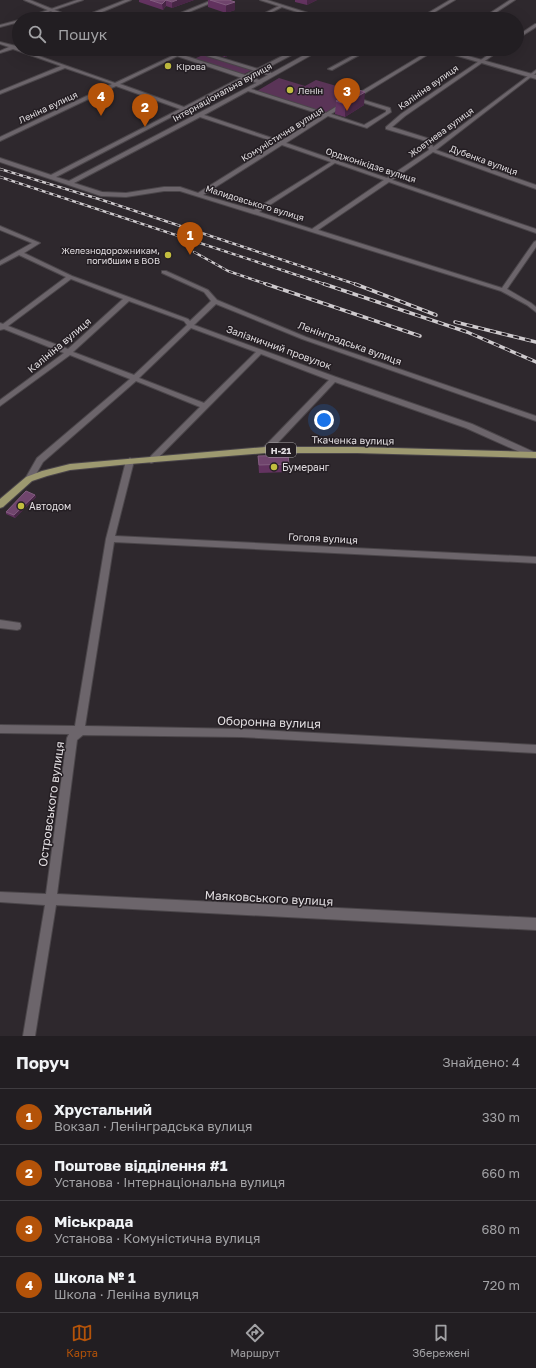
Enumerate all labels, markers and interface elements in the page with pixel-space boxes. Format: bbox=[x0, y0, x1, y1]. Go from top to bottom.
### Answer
search box bbox=[12, 12, 524, 56]
icon: search bbox=[26, 23, 48, 45]
text: Пошук bbox=[58, 25, 107, 43]
street label: Інтернаціональна вулиця bbox=[170, 60, 274, 124]
marker: Кірова bbox=[163, 61, 173, 71]
place label: Кірова bbox=[176, 61, 206, 72]
street label: Калініна вулиця bbox=[396, 62, 460, 112]
pin: 3 bbox=[334, 78, 360, 111]
pin: 4 bbox=[88, 83, 114, 116]
marker: Ленін bbox=[285, 85, 295, 95]
place label: Ленін bbox=[298, 85, 323, 96]
street label: Леніна вулиця bbox=[17, 89, 79, 125]
pin: 2 bbox=[132, 94, 158, 127]
street label: Комуністична вулиця bbox=[239, 104, 325, 164]
street label: Жовтнева вулиця bbox=[406, 105, 476, 159]
street label: Дубенка вулиця bbox=[449, 143, 519, 177]
street label: Орджонікідзе вулиця bbox=[324, 145, 418, 185]
street label: Малидовського вулиця bbox=[204, 183, 306, 223]
pin: 1 bbox=[177, 222, 203, 255]
place label: Железнодорожникам, погибшим в ВОВ bbox=[61, 245, 160, 266]
marker: Железнодорожникам, погибшим в ВОВ bbox=[163, 250, 173, 260]
street label: Калініна вулиця bbox=[25, 315, 93, 375]
street label: Ленінградська вулиця bbox=[296, 319, 404, 367]
street label: Залізничний провулок bbox=[225, 322, 333, 372]
your location bbox=[314, 410, 334, 430]
street label: Ткаченка вулиця bbox=[312, 433, 394, 447]
road number: Н-21 bbox=[266, 443, 296, 457]
place label: Бумеранг bbox=[282, 461, 330, 473]
marker: Бумеранг bbox=[269, 462, 279, 472]
place label: Автодом bbox=[29, 500, 71, 512]
marker: Автодом bbox=[16, 501, 26, 511]
street label: Гоголя вулиця bbox=[288, 530, 358, 546]
street label: Оборонна вулиця bbox=[217, 713, 321, 731]
street label: Островського вулиця bbox=[35, 740, 67, 868]
street label: Маяковського вулиця bbox=[204, 887, 334, 909]
text: Поруч bbox=[16, 1052, 69, 1073]
text: Знайдено: 4 bbox=[442, 1054, 520, 1070]
text: Хрустальний bbox=[54, 1100, 152, 1118]
text: 1 bbox=[26, 1109, 32, 1125]
text: 330 m bbox=[482, 1109, 520, 1125]
text: Вокзал · Ленінградська вулиця bbox=[54, 1118, 252, 1134]
text: Поштове відділення #1 bbox=[54, 1156, 227, 1174]
text: 2 bbox=[25, 1165, 33, 1181]
text: 660 m bbox=[481, 1165, 520, 1181]
text: Установа · Інтернаціональна вулиця bbox=[54, 1174, 285, 1190]
text: Міськрада bbox=[54, 1212, 133, 1230]
text: 3 bbox=[25, 1221, 33, 1237]
text: 680 m bbox=[481, 1221, 520, 1237]
text: Установа · Комуністична вулиця bbox=[54, 1230, 260, 1246]
text: Школа № 1 bbox=[54, 1268, 136, 1286]
text: 4 bbox=[25, 1277, 33, 1293]
text: 720 m bbox=[483, 1277, 520, 1293]
text: Школа · Леніна вулиця bbox=[54, 1286, 199, 1302]
tab: Карта bbox=[66, 1322, 98, 1359]
tab: Маршрут bbox=[230, 1322, 280, 1359]
tab: Збережені bbox=[412, 1322, 470, 1359]

